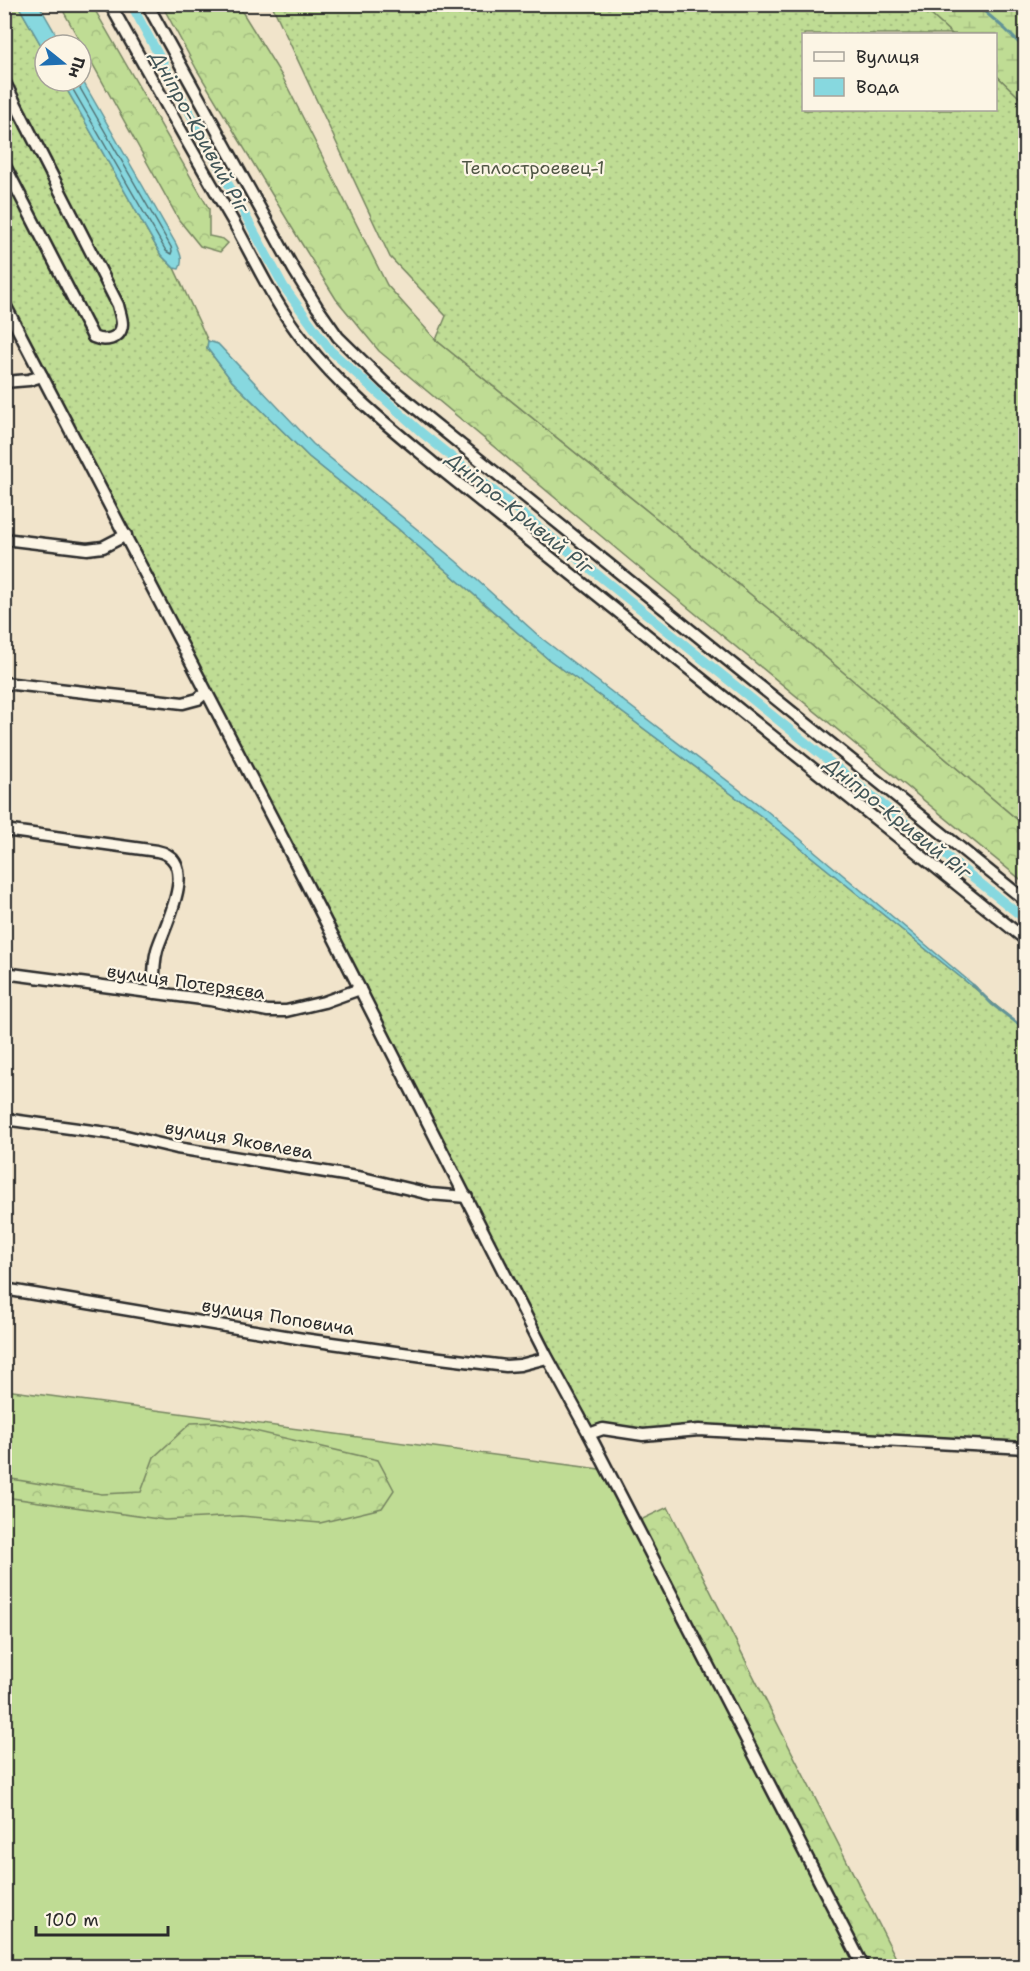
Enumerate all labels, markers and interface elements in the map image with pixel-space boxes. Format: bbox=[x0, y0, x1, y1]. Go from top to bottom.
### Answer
north arrow bbox=[33, 33, 93, 93]
legend bbox=[802, 33, 997, 111]
water label: Дніпро-Кривий Ріг bbox=[144, 45, 256, 219]
text: Вулиця bbox=[856, 45, 920, 69]
text: Пн bbox=[64, 54, 90, 81]
text: Вода bbox=[856, 75, 899, 99]
park label: Теплостроевец-1 bbox=[462, 156, 604, 180]
water label: Дніпро-Кривий Ріг bbox=[440, 445, 600, 581]
water label: Дніпро-Кривий Ріг bbox=[818, 750, 978, 886]
street label: вулиця Потеряєва bbox=[105, 959, 267, 1005]
street label: вулиця Яковлева bbox=[163, 1115, 315, 1165]
street label: вулиця Поповича bbox=[200, 1293, 356, 1341]
scale bar bbox=[36, 1899, 168, 1937]
text: 100 m bbox=[45, 1908, 99, 1932]

